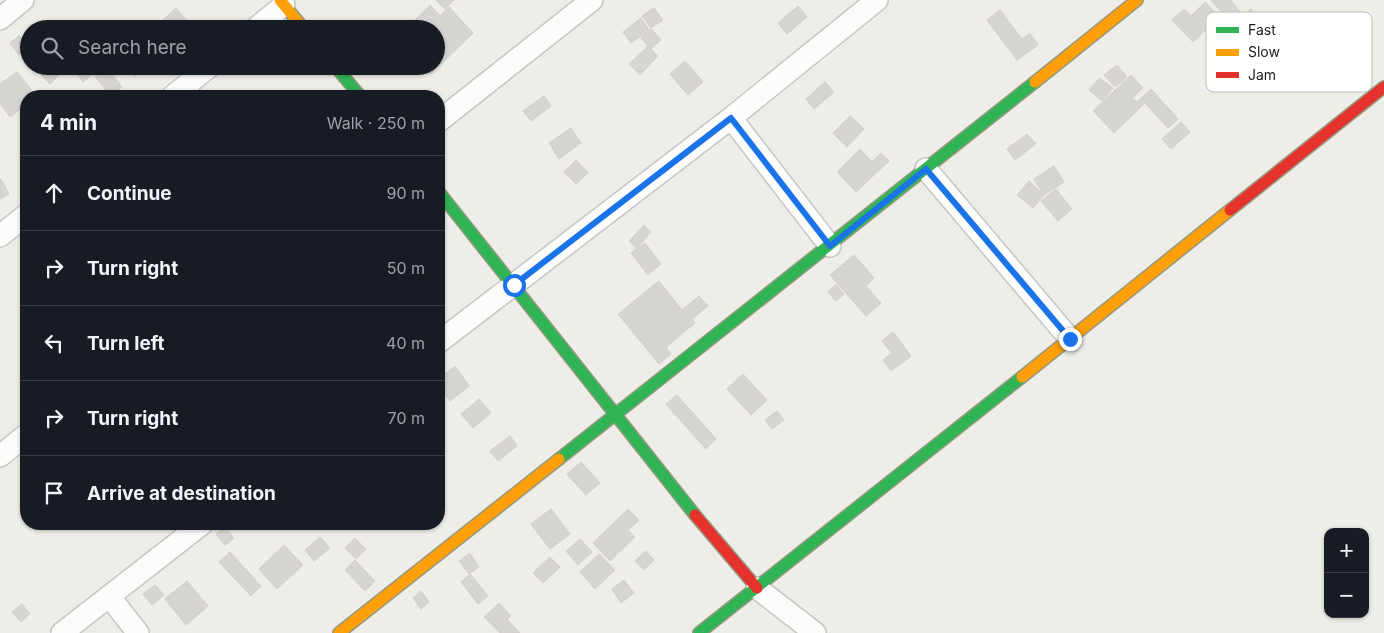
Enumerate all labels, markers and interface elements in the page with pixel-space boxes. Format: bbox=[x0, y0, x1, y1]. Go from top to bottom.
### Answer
legend bbox=[1206, 12, 1372, 92]
search box bbox=[20, 20, 445, 75]
text: Fast bbox=[1248, 21, 1276, 38]
icon: search bbox=[38, 34, 66, 62]
text: Search here bbox=[78, 36, 187, 59]
text: Slow bbox=[1248, 43, 1280, 60]
text: Jam bbox=[1248, 66, 1276, 83]
text: 4 min bbox=[40, 110, 97, 135]
text: Walk · 250 m bbox=[327, 113, 425, 133]
icon: ahead bbox=[40, 179, 68, 207]
text: Continue bbox=[87, 182, 172, 205]
text: 90 m bbox=[386, 183, 425, 203]
icon: right bbox=[40, 254, 68, 282]
text: Turn right bbox=[87, 257, 178, 280]
text: 50 m bbox=[387, 258, 425, 278]
route start bbox=[503, 274, 526, 297]
route end bbox=[1059, 328, 1082, 351]
icon: left bbox=[40, 329, 68, 357]
text: Turn left bbox=[87, 332, 165, 355]
text: 40 m bbox=[386, 333, 425, 353]
icon: right bbox=[40, 404, 68, 432]
text: Turn right bbox=[87, 407, 178, 430]
text: 70 m bbox=[388, 408, 425, 428]
icon: arrive bbox=[40, 479, 68, 507]
text: Arrive at destination bbox=[87, 482, 276, 505]
map controls bbox=[1324, 528, 1369, 618]
button: + bbox=[1324, 528, 1369, 573]
button: − bbox=[1324, 573, 1369, 618]

